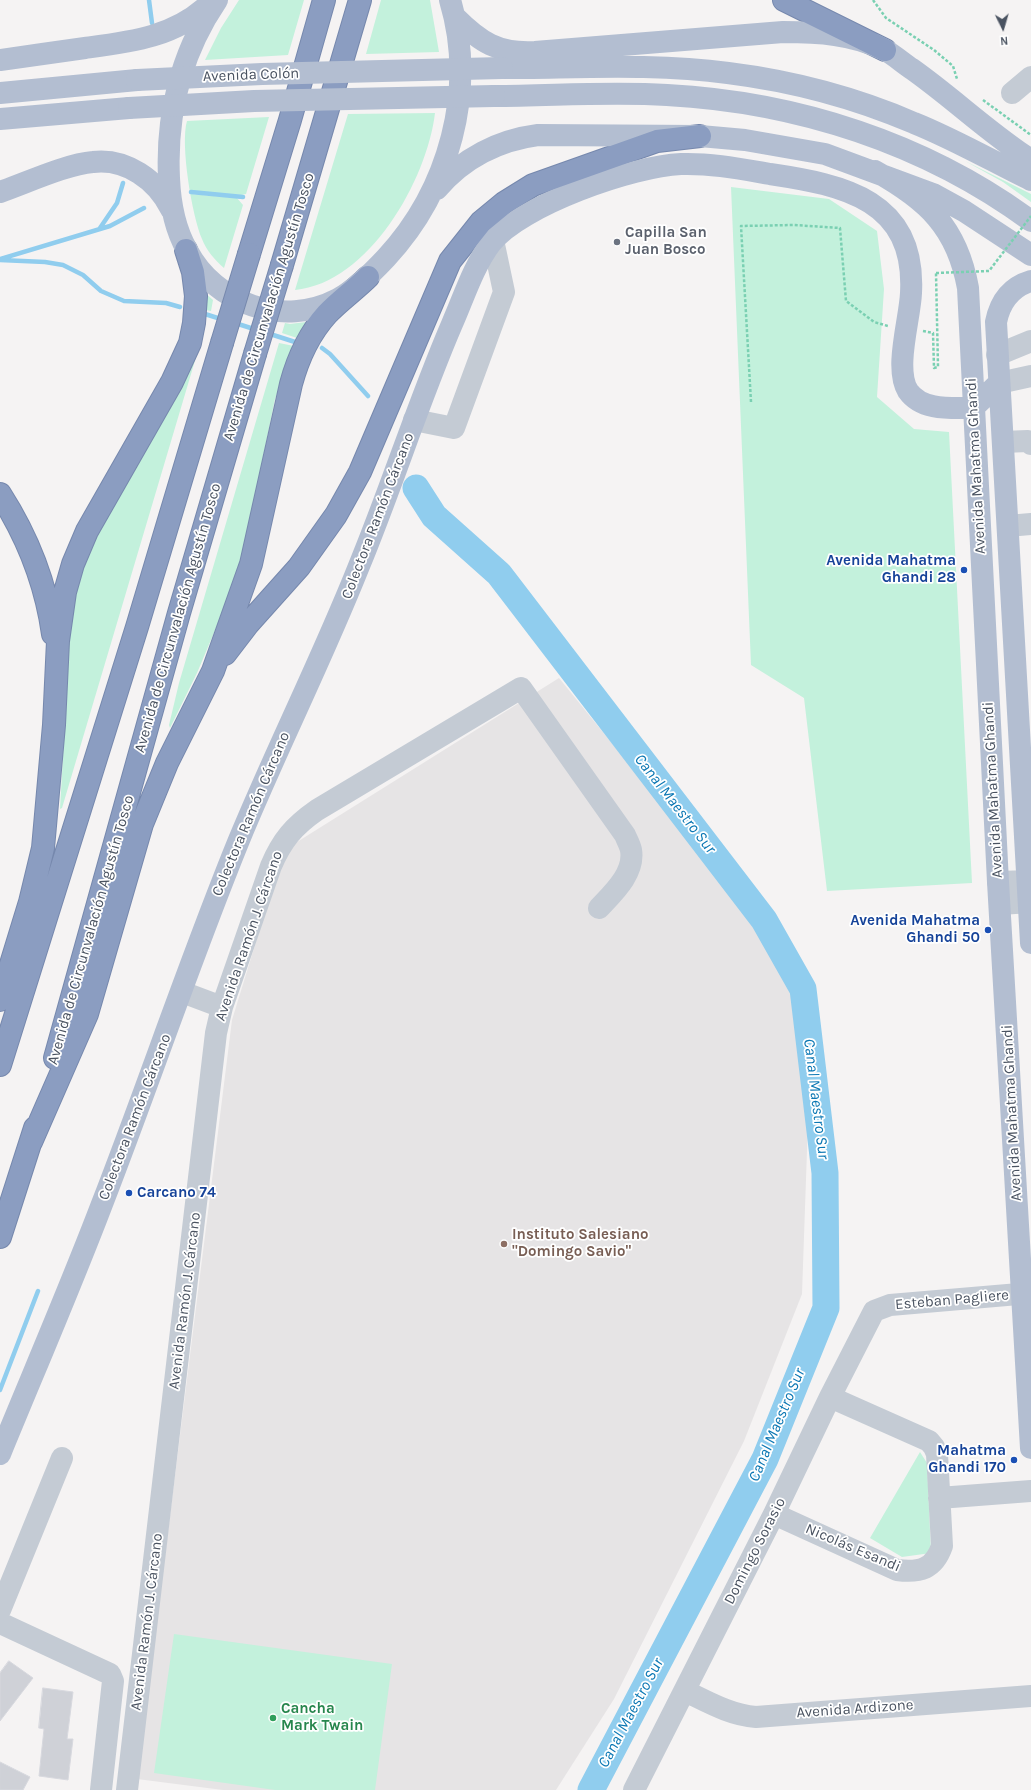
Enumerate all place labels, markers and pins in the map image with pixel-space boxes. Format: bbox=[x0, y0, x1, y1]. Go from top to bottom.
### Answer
place label: Capilla San Juan Bosco bbox=[625, 224, 707, 259]
marker: Capilla San Juan Bosco bbox=[612, 237, 622, 247]
place label: Avenida Mahatma Ghandi 28 bbox=[826, 552, 956, 587]
marker: Avenida Mahatma Ghandi 28 bbox=[959, 565, 969, 575]
place label: Avenida Mahatma Ghandi 50 bbox=[850, 912, 980, 947]
marker: Avenida Mahatma Ghandi 50 bbox=[983, 925, 993, 935]
place label: Carcano 74 bbox=[137, 1184, 216, 1202]
marker: Carcano 74 bbox=[124, 1188, 134, 1198]
place label: Instituto Salesiano "Domingo Savio" bbox=[512, 1226, 648, 1261]
marker: Instituto Salesiano "Domingo Savio" bbox=[499, 1239, 509, 1249]
place label: Mahatma Ghandi 170 bbox=[928, 1442, 1006, 1477]
marker: Mahatma Ghandi 170 bbox=[1009, 1455, 1019, 1465]
place label: Cancha Mark Twain bbox=[281, 1700, 363, 1735]
marker: Cancha Mark Twain bbox=[268, 1713, 278, 1723]

